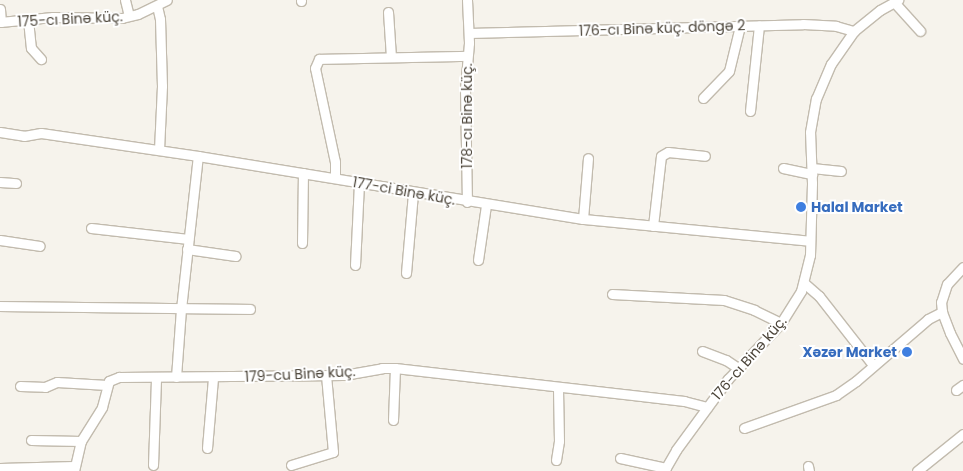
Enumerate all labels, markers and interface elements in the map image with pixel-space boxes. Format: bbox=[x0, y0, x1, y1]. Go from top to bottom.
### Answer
street label: 175-cı Binə küç. bbox=[17, 8, 123, 30]
street label: 176-cı Binə küç. döngə 2 bbox=[579, 17, 745, 39]
street label: 178-cı Binə küç. bbox=[459, 63, 475, 169]
street label: 177-ci Binə küç. bbox=[351, 174, 457, 208]
place label: Halal Market bbox=[811, 199, 903, 215]
marker: Halal Market bbox=[795, 201, 807, 213]
street label: 176-cı Binə küç. bbox=[708, 313, 790, 403]
place label: Xəzər Market bbox=[803, 344, 897, 360]
marker: Xəzər Market bbox=[901, 346, 913, 358]
street label: 179-cu Binə küç. bbox=[244, 363, 356, 385]

